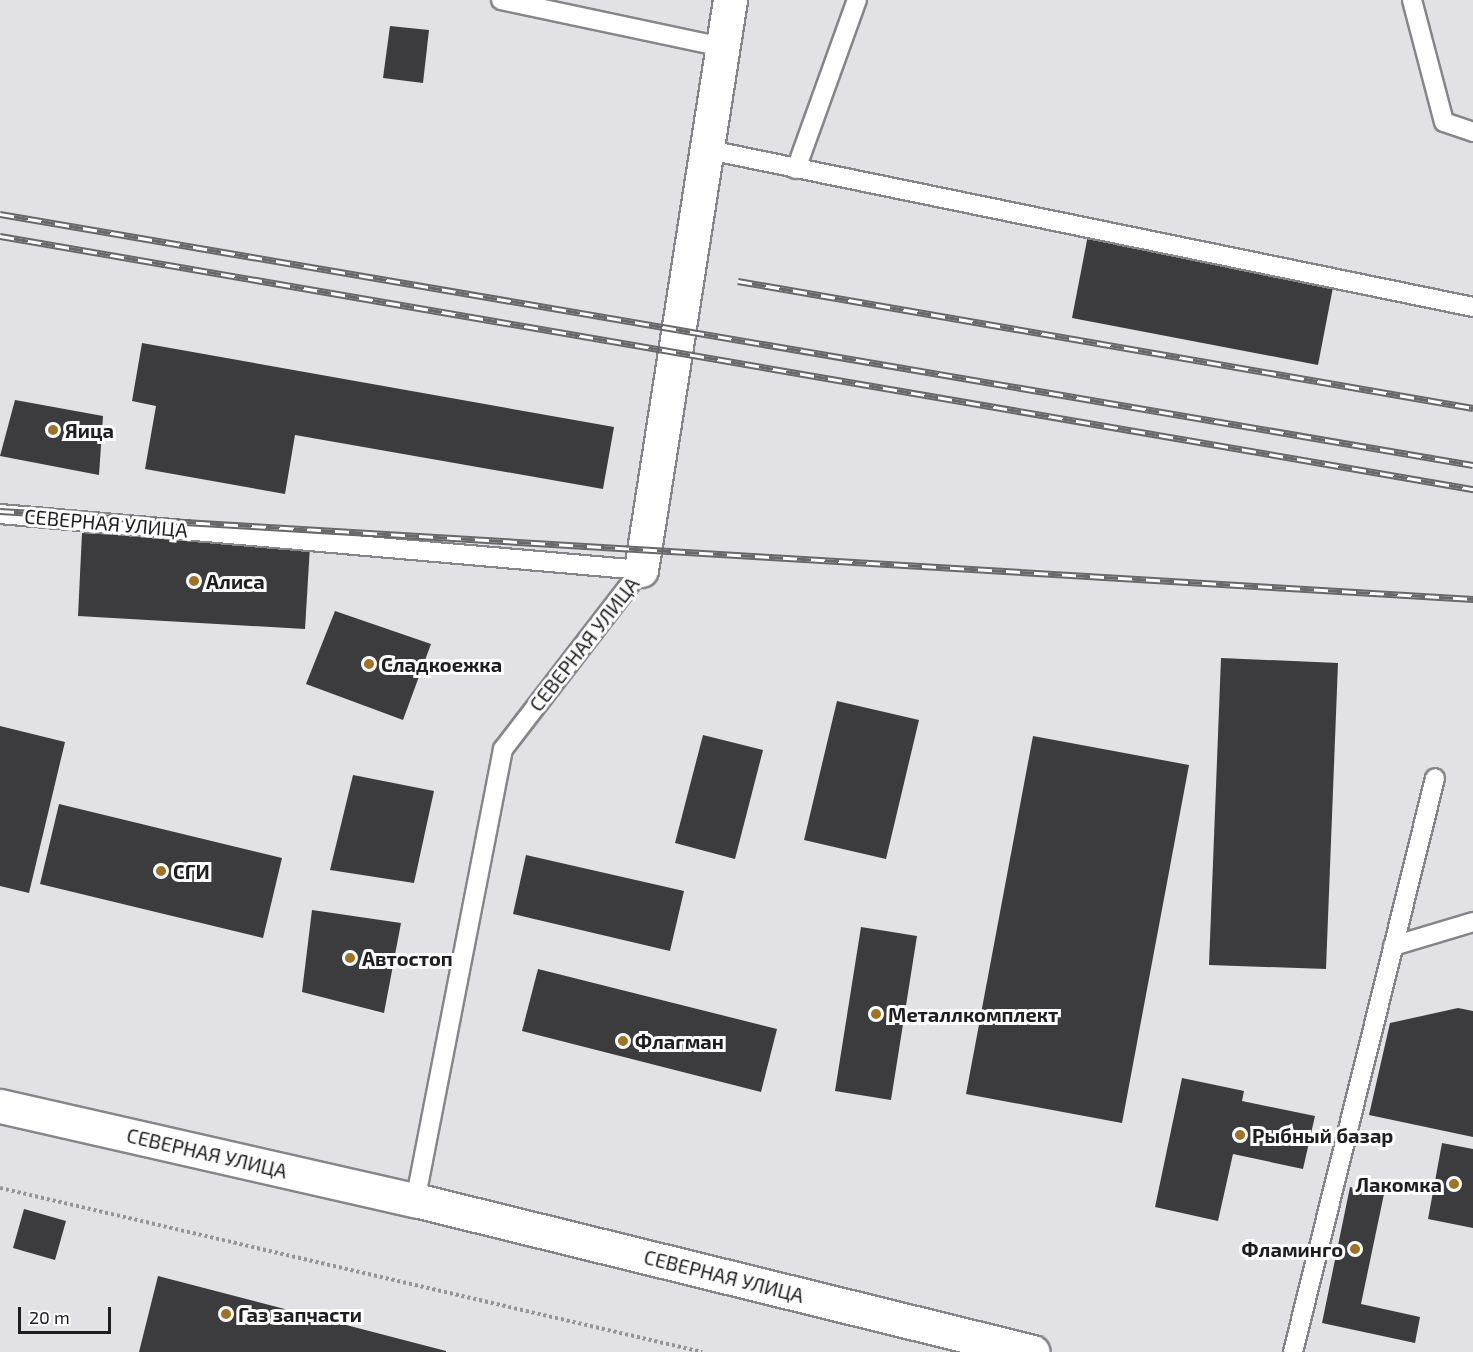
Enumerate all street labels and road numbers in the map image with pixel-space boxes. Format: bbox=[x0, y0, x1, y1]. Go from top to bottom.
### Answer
street label: СЕВЕРНАЯ УЛИЦА bbox=[23, 504, 189, 542]
street label: СЕВЕРНАЯ УЛИЦА bbox=[524, 572, 644, 716]
street label: СЕВЕРНАЯ УЛИЦА bbox=[124, 1123, 290, 1183]
street label: СЕВЕРНАЯ УЛИЦА bbox=[642, 1245, 806, 1307]

